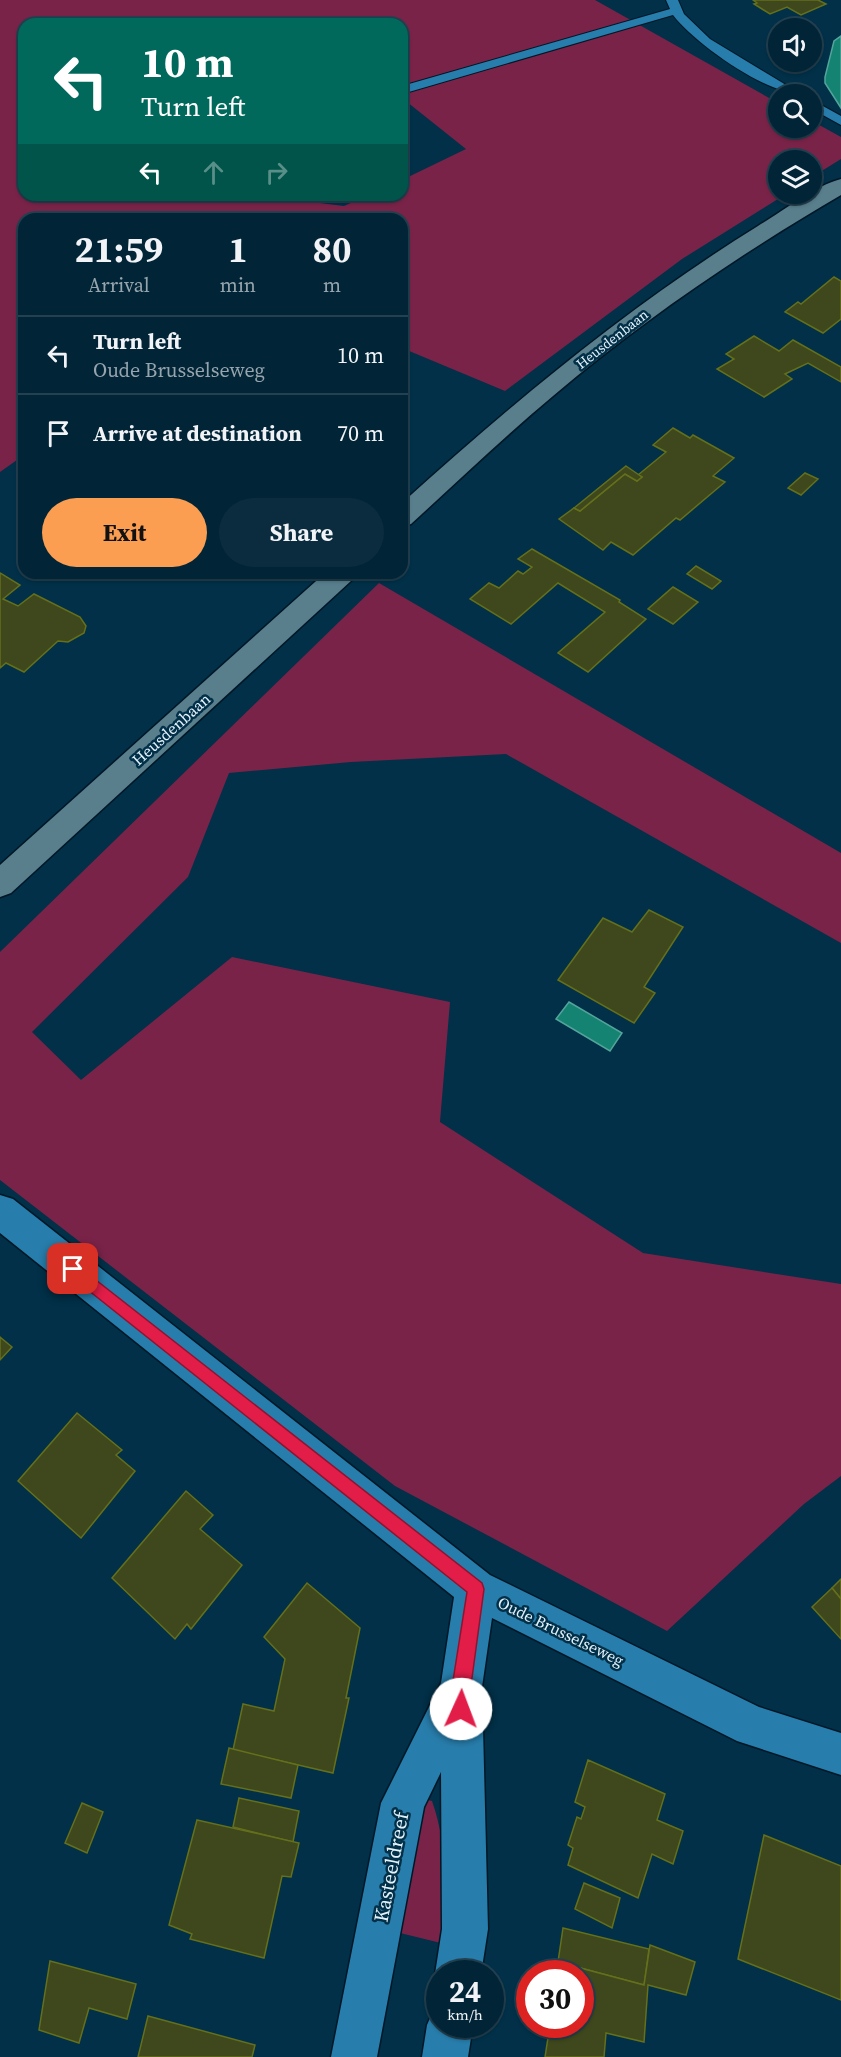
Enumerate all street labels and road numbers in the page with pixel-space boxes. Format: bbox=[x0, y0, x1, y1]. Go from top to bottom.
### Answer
street label: Heusdenbaan bbox=[572, 304, 653, 373]
street label: Heusdenbaan bbox=[127, 688, 215, 770]
street label: Oude Brusselseweg bbox=[494, 1591, 628, 1671]
street label: Kasteeldreef bbox=[367, 1808, 416, 1924]

